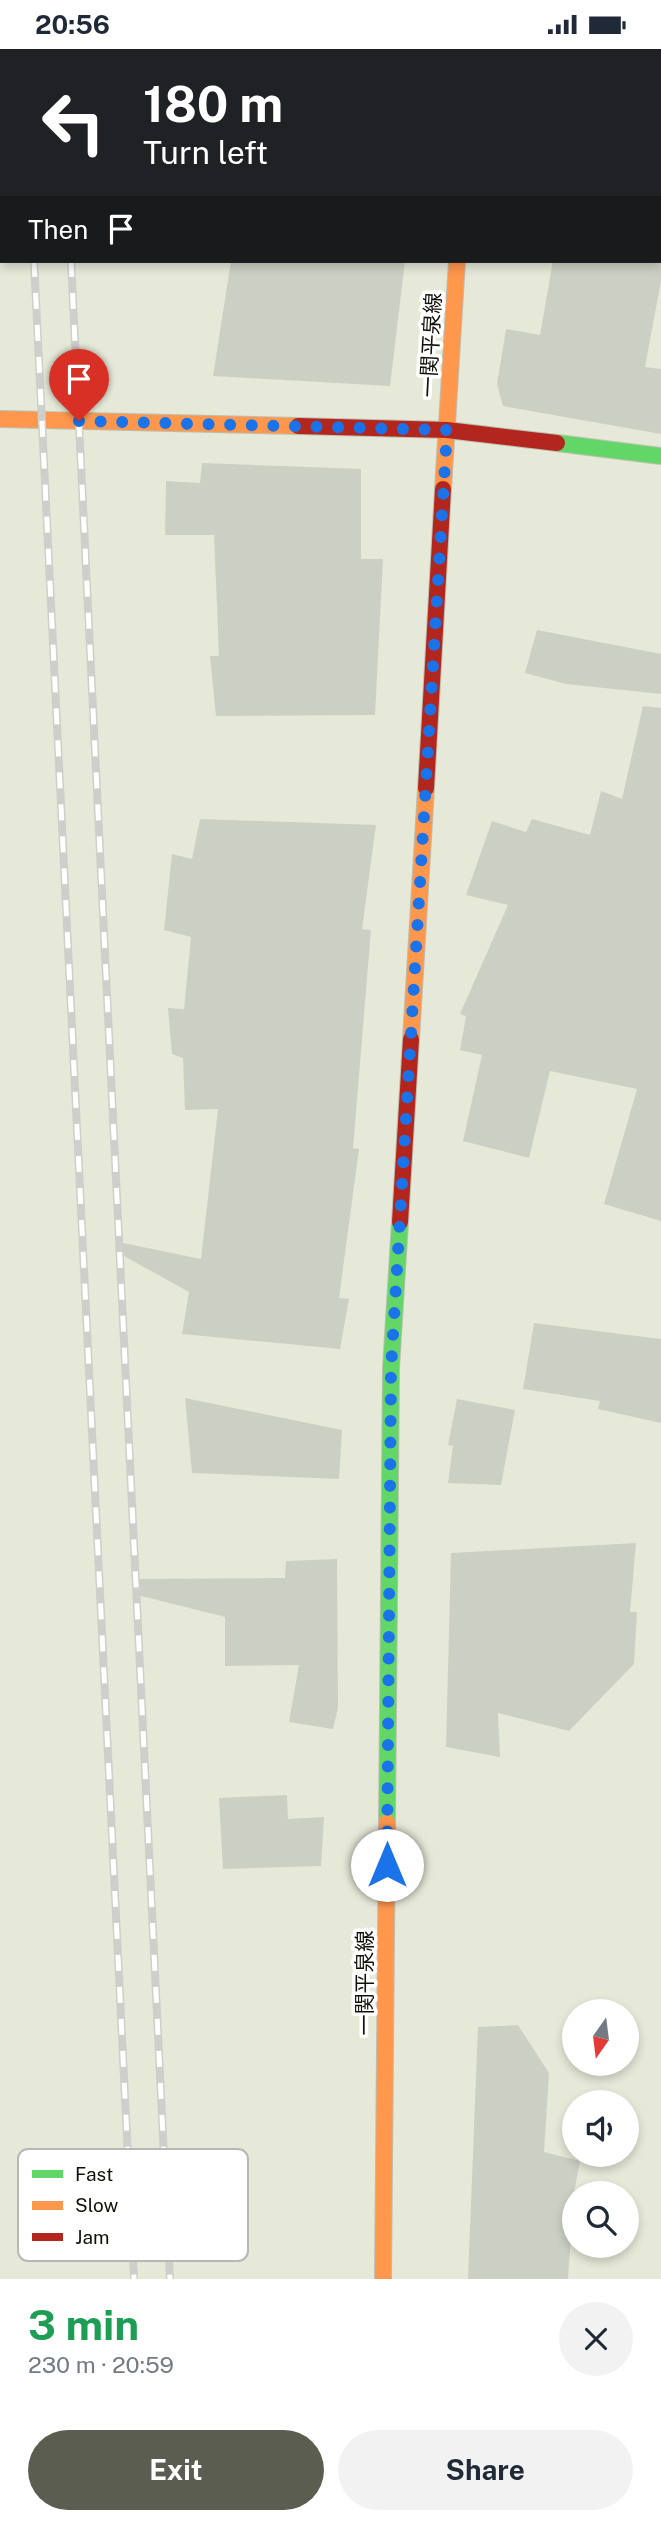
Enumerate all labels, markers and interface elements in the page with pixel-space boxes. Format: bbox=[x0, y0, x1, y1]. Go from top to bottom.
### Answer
text: 20:56 bbox=[35, 9, 110, 40]
text: 180 m bbox=[143, 75, 283, 133]
icon: left bbox=[28, 77, 119, 168]
text: Turn left bbox=[143, 134, 268, 171]
icon: arrive bbox=[102, 210, 140, 248]
text: Then bbox=[28, 214, 88, 245]
street label: 一関平泉線 bbox=[415, 292, 446, 398]
pin bbox=[49, 349, 109, 421]
icon: arrive bbox=[60, 360, 98, 398]
position arrow bbox=[350, 1828, 424, 1902]
street label: 一関平泉線 bbox=[352, 1931, 377, 2036]
north arrow bbox=[562, 1999, 639, 2075]
map controls bbox=[562, 1999, 639, 2258]
button: sound bbox=[562, 2090, 639, 2167]
legend bbox=[18, 2149, 248, 2261]
text: Fast bbox=[75, 2163, 113, 2185]
button: search bbox=[562, 2181, 639, 2258]
text: Slow bbox=[75, 2194, 119, 2216]
text: Jam bbox=[75, 2226, 109, 2248]
text: 3 min bbox=[28, 2300, 139, 2349]
button: close bbox=[559, 2302, 633, 2376]
text: 230 m · 20:59 bbox=[28, 2351, 174, 2378]
button: Exit bbox=[28, 2430, 324, 2510]
button: Share bbox=[338, 2430, 633, 2510]

